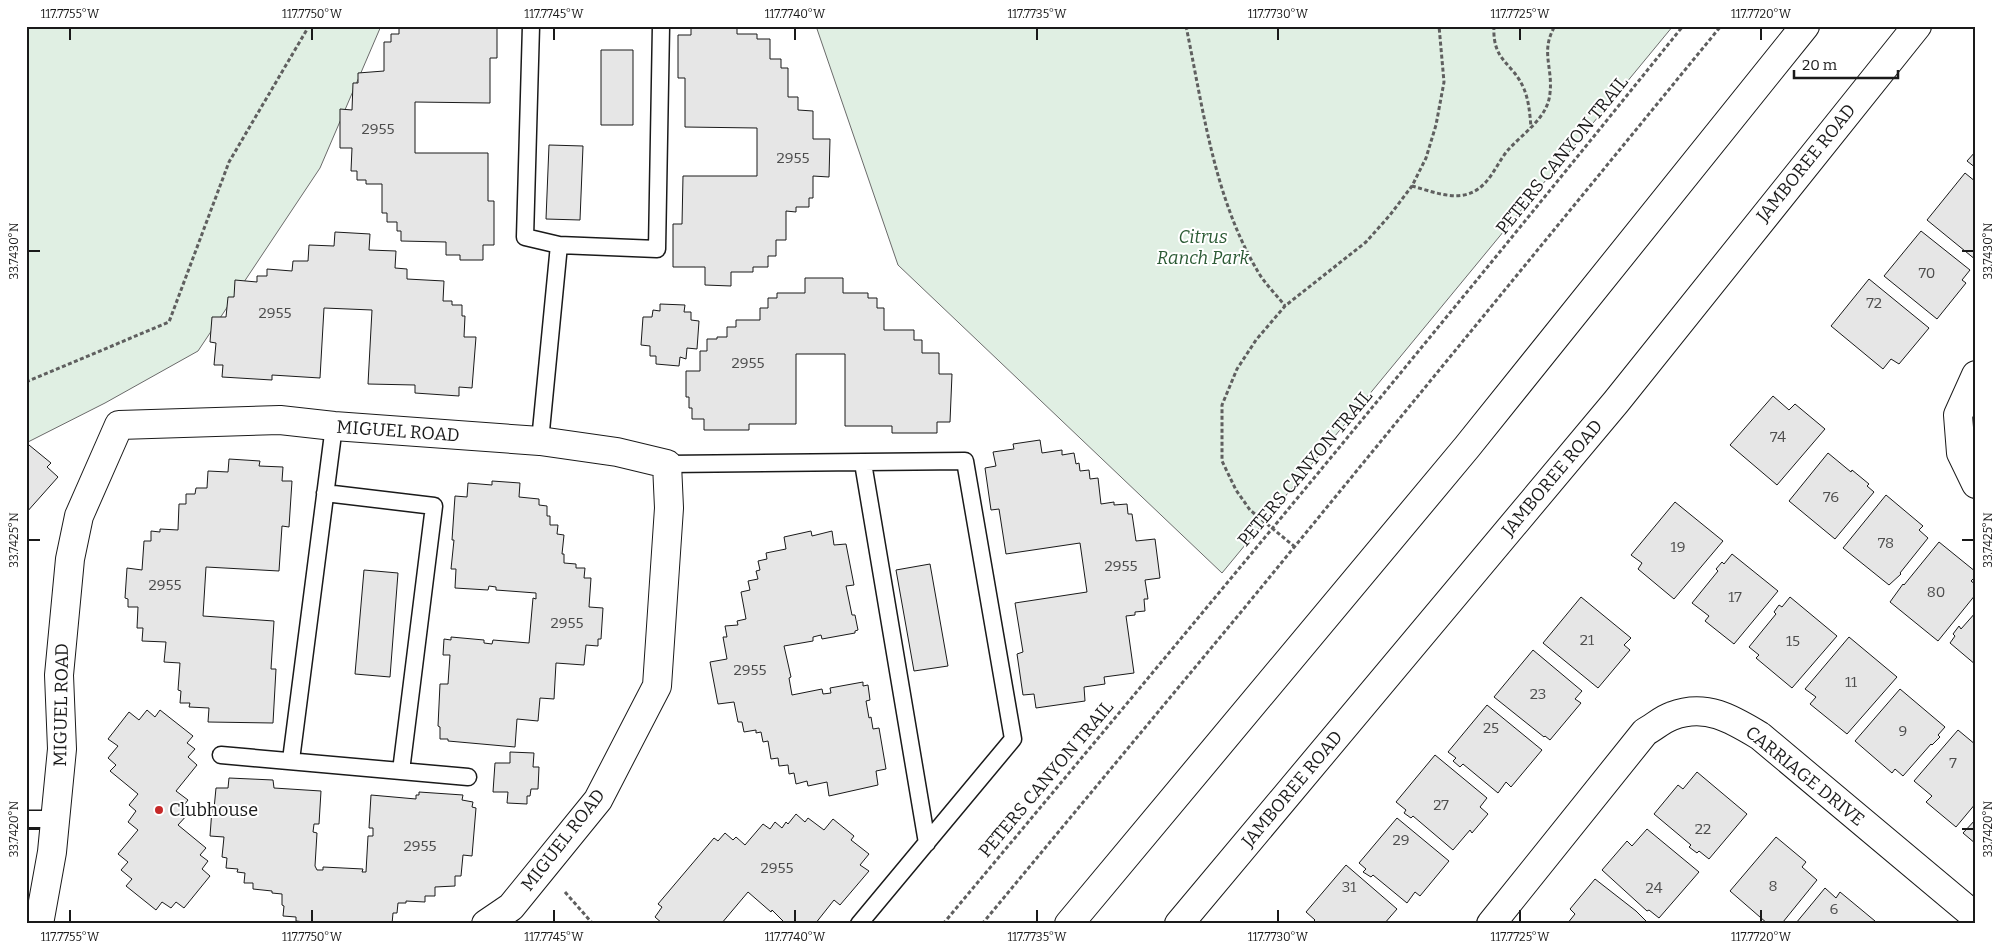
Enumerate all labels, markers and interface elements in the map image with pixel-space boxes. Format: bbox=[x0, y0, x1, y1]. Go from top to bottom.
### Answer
text: 117.7755°W bbox=[41, 7, 100, 21]
text: 117.7750°W bbox=[282, 7, 343, 21]
text: 117.7745°W bbox=[524, 7, 584, 21]
text: 117.7740°W bbox=[765, 7, 826, 21]
text: 117.7735°W bbox=[1007, 7, 1067, 21]
text: 117.7730°W bbox=[1248, 7, 1309, 21]
text: 117.7725°W bbox=[1491, 7, 1550, 21]
text: 117.7720°W bbox=[1731, 7, 1792, 21]
scale bar bbox=[1794, 48, 1898, 80]
text: 20 m bbox=[1802, 56, 1838, 74]
street label: PETERS CANYON TRAIL bbox=[1491, 71, 1633, 239]
street label: JAMBOREE ROAD bbox=[1751, 100, 1860, 227]
house number: 2955 bbox=[362, 120, 394, 138]
house number: 2955 bbox=[777, 149, 809, 167]
text: 33.7430°N bbox=[7, 222, 21, 279]
text: 33.7430°N bbox=[1981, 222, 1995, 279]
park label: Citrus Ranch Park bbox=[1157, 226, 1249, 269]
house number: 70 bbox=[1919, 264, 1935, 282]
house number: 72 bbox=[1866, 294, 1882, 312]
house number: 2955 bbox=[259, 304, 291, 322]
house number: 2955 bbox=[732, 354, 764, 372]
street label: PETERS CANYON TRAIL bbox=[1233, 385, 1377, 551]
street label: JAMBOREE ROAD bbox=[1496, 415, 1607, 541]
street label: MIGUEL ROAD bbox=[336, 416, 460, 446]
house number: 74 bbox=[1770, 428, 1786, 446]
house number: 76 bbox=[1823, 488, 1839, 506]
text: 33.7425°N bbox=[7, 512, 21, 568]
text: 33.7425°N bbox=[1981, 512, 1995, 568]
house number: 78 bbox=[1878, 534, 1894, 552]
house number: 19 bbox=[1671, 538, 1685, 556]
house number: 2955 bbox=[1105, 557, 1137, 575]
house number: 2955 bbox=[149, 576, 181, 594]
house number: 80 bbox=[1927, 583, 1945, 601]
house number: 17 bbox=[1728, 588, 1742, 606]
house number: 2955 bbox=[551, 614, 583, 632]
house number: 21 bbox=[1580, 631, 1594, 649]
house number: 15 bbox=[1786, 632, 1800, 650]
street label: MIGUEL ROAD bbox=[49, 643, 73, 767]
house number: 2955 bbox=[734, 661, 766, 679]
house number: 11 bbox=[1845, 673, 1857, 691]
house number: 23 bbox=[1530, 685, 1546, 703]
street label: PETERS CANYON TRAIL bbox=[974, 696, 1118, 862]
house number: 25 bbox=[1483, 719, 1499, 737]
street label: CARRIAGE DRIVE bbox=[1741, 721, 1869, 831]
house number: 9 bbox=[1899, 722, 1907, 740]
street label: JAMBOREE ROAD bbox=[1236, 726, 1347, 852]
house number: 7 bbox=[1949, 754, 1957, 772]
street label: MIGUEL ROAD bbox=[516, 785, 610, 895]
house number: 27 bbox=[1433, 796, 1449, 814]
place label: Clubhouse bbox=[169, 799, 258, 821]
text: 33.7420°N bbox=[7, 800, 21, 857]
text: 33.7420°N bbox=[1981, 800, 1995, 857]
marker: Clubhouse bbox=[153, 804, 165, 816]
house number: 22 bbox=[1695, 820, 1711, 838]
house number: 29 bbox=[1393, 831, 1409, 849]
house number: 2955 bbox=[404, 837, 436, 855]
house number: 2955 bbox=[761, 859, 793, 877]
house number: 8 bbox=[1768, 877, 1778, 895]
house number: 31 bbox=[1342, 878, 1356, 896]
house number: 24 bbox=[1646, 879, 1663, 897]
house number: 6 bbox=[1830, 900, 1839, 918]
text: 117.7755°W bbox=[41, 930, 100, 944]
text: 117.7750°W bbox=[282, 930, 343, 944]
text: 117.7745°W bbox=[524, 930, 584, 944]
text: 117.7740°W bbox=[765, 930, 826, 944]
text: 117.7735°W bbox=[1007, 930, 1067, 944]
text: 117.7730°W bbox=[1248, 930, 1309, 944]
text: 117.7725°W bbox=[1491, 930, 1550, 944]
text: 117.7720°W bbox=[1731, 930, 1792, 944]

